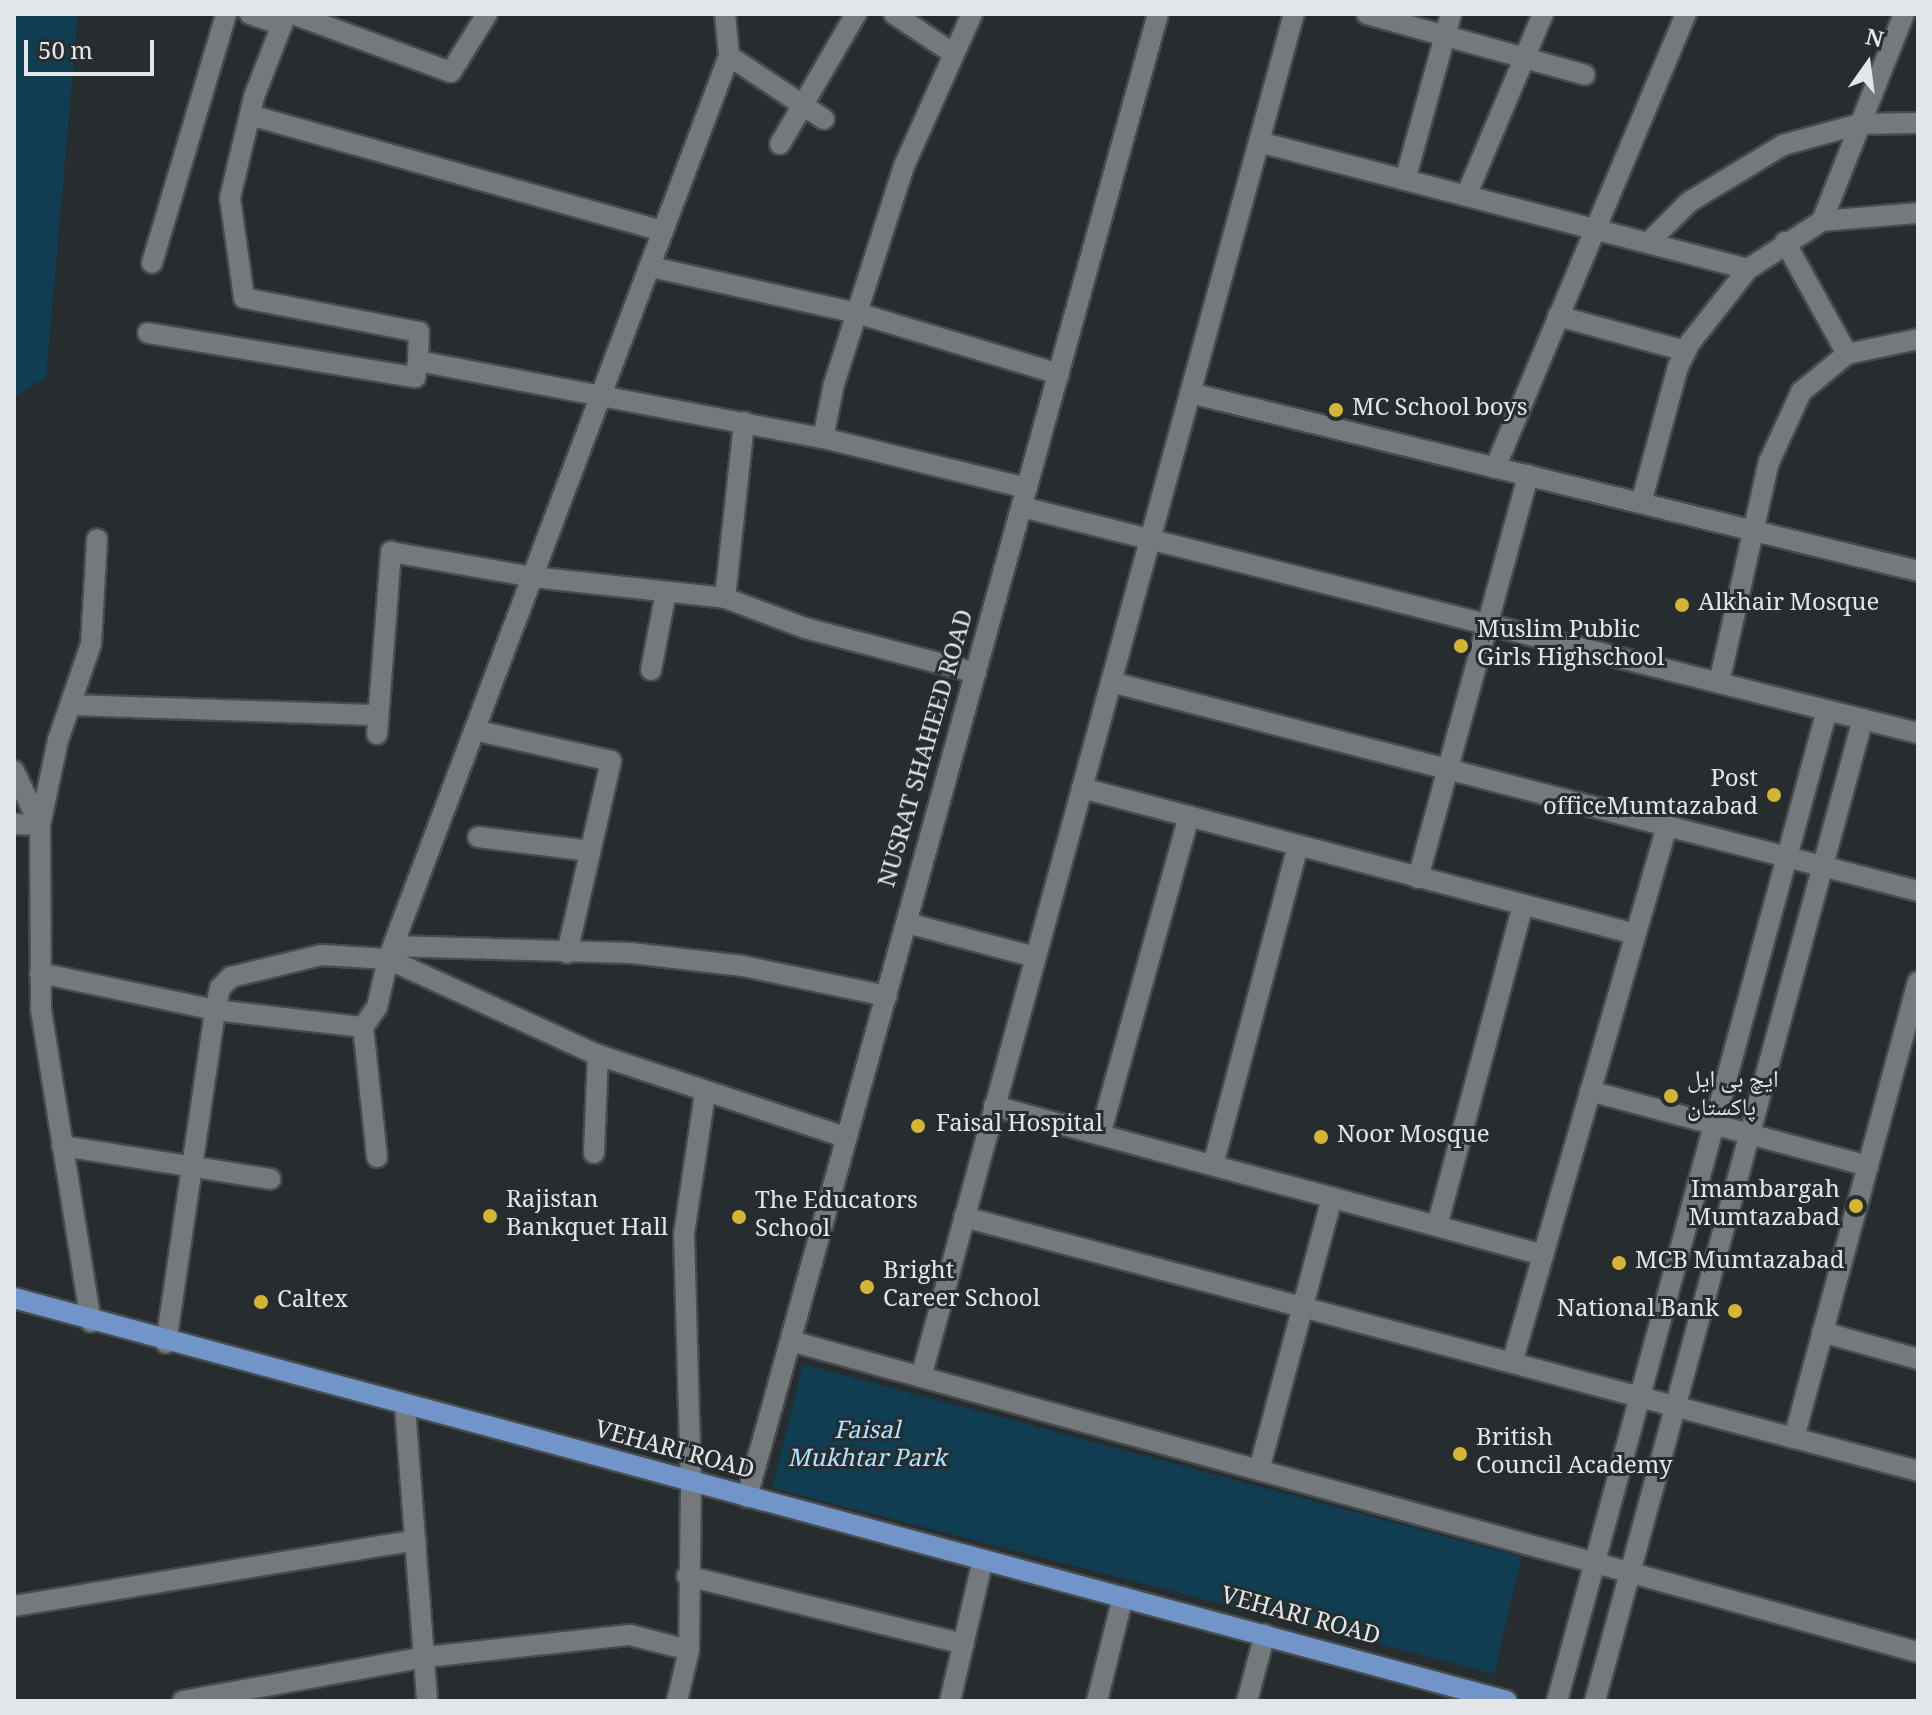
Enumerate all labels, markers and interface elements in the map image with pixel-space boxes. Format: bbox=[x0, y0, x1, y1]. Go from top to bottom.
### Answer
text: N bbox=[1861, 20, 1887, 61]
scale bar bbox=[28, 24, 158, 74]
north arrow bbox=[1828, 24, 1908, 104]
text: 50 m bbox=[38, 33, 93, 74]
place label: MC School boys bbox=[1352, 396, 1528, 424]
marker: MC School boys bbox=[1327, 401, 1345, 419]
place label: Alkhair Mosque bbox=[1698, 591, 1879, 619]
marker: Alkhair Mosque bbox=[1673, 596, 1691, 614]
street label: NUSRAT SHAHEED ROAD bbox=[875, 607, 981, 891]
place label: Muslim Public Girls Highschool bbox=[1477, 618, 1665, 674]
marker: Muslim Public Girls Highschool bbox=[1452, 637, 1470, 655]
place label: Post officeMumtazabad bbox=[1543, 767, 1758, 823]
marker: Post officeMumtazabad bbox=[1765, 786, 1783, 804]
place label: ایچ بی ایل پاکستان bbox=[1687, 1068, 1779, 1124]
marker: ایچ بی ایل پاکستان bbox=[1662, 1087, 1680, 1105]
place label: Faisal Hospital bbox=[936, 1112, 1103, 1140]
marker: Faisal Hospital bbox=[907, 1115, 929, 1137]
place label: Noor Mosque bbox=[1337, 1123, 1490, 1151]
marker: Noor Mosque bbox=[1312, 1128, 1330, 1146]
place label: Imambargah Mumtazabad bbox=[1689, 1178, 1840, 1234]
place label: Rajistan Bankquet Hall bbox=[506, 1188, 668, 1244]
place label: The Educators School bbox=[755, 1189, 918, 1245]
marker: Imambargah Mumtazabad bbox=[1847, 1197, 1865, 1215]
marker: Rajistan Bankquet Hall bbox=[481, 1207, 499, 1225]
marker: The Educators School bbox=[730, 1208, 748, 1226]
place label: MCB Mumtazabad bbox=[1635, 1249, 1844, 1277]
marker: MCB Mumtazabad bbox=[1610, 1254, 1628, 1272]
place label: Bright Career School bbox=[883, 1259, 1040, 1315]
marker: Bright Career School bbox=[858, 1278, 876, 1296]
place label: Caltex bbox=[277, 1288, 348, 1316]
marker: Caltex bbox=[252, 1293, 270, 1311]
place label: National Bank bbox=[1557, 1297, 1719, 1325]
marker: National Bank bbox=[1726, 1302, 1744, 1320]
street label: VEHARI ROAD bbox=[591, 1417, 757, 1487]
park label: Faisal Mukhtar Park bbox=[788, 1419, 946, 1475]
place label: British Council Academy bbox=[1476, 1426, 1673, 1482]
marker: British Council Academy bbox=[1451, 1445, 1469, 1463]
street label: VEHARI ROAD bbox=[1217, 1583, 1383, 1653]

